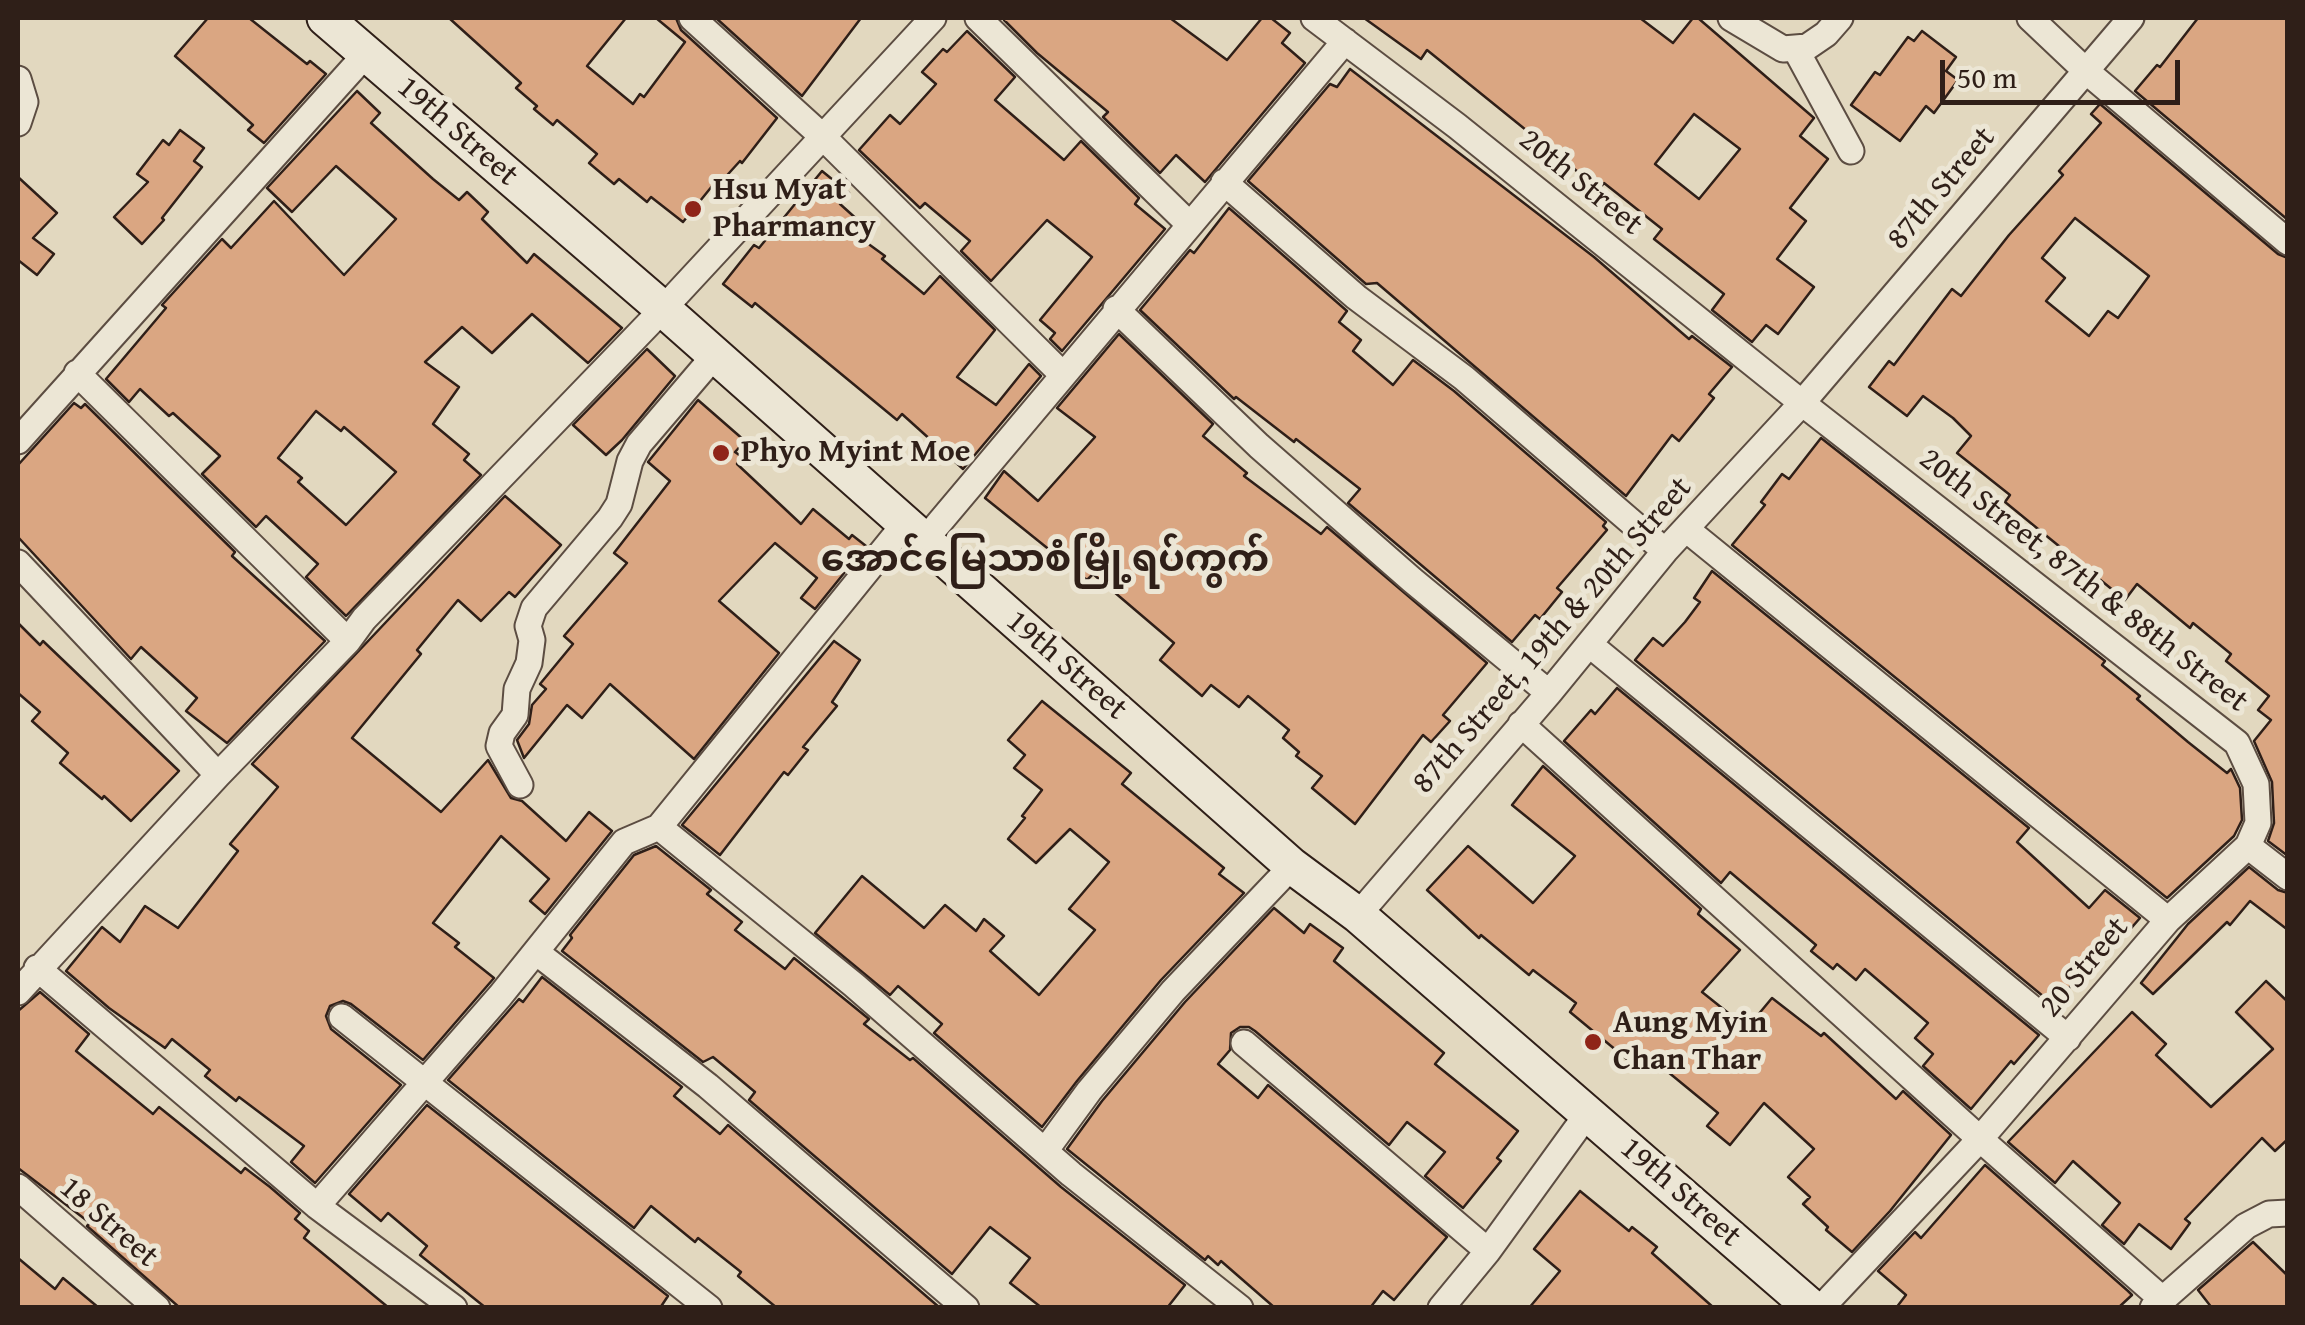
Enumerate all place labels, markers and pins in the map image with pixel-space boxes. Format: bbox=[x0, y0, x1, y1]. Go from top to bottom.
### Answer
place label: Hsu Myat Pharmancy bbox=[713, 172, 876, 247]
marker: Hsu Myat Pharmancy bbox=[682, 198, 704, 220]
place label: Phyo Myint Moe bbox=[741, 434, 971, 472]
marker: Phyo Myint Moe bbox=[710, 442, 732, 464]
place label: Aung Myin Chan Thar bbox=[1613, 1005, 1767, 1080]
marker: Aung Myin Chan Thar bbox=[1582, 1031, 1604, 1053]

